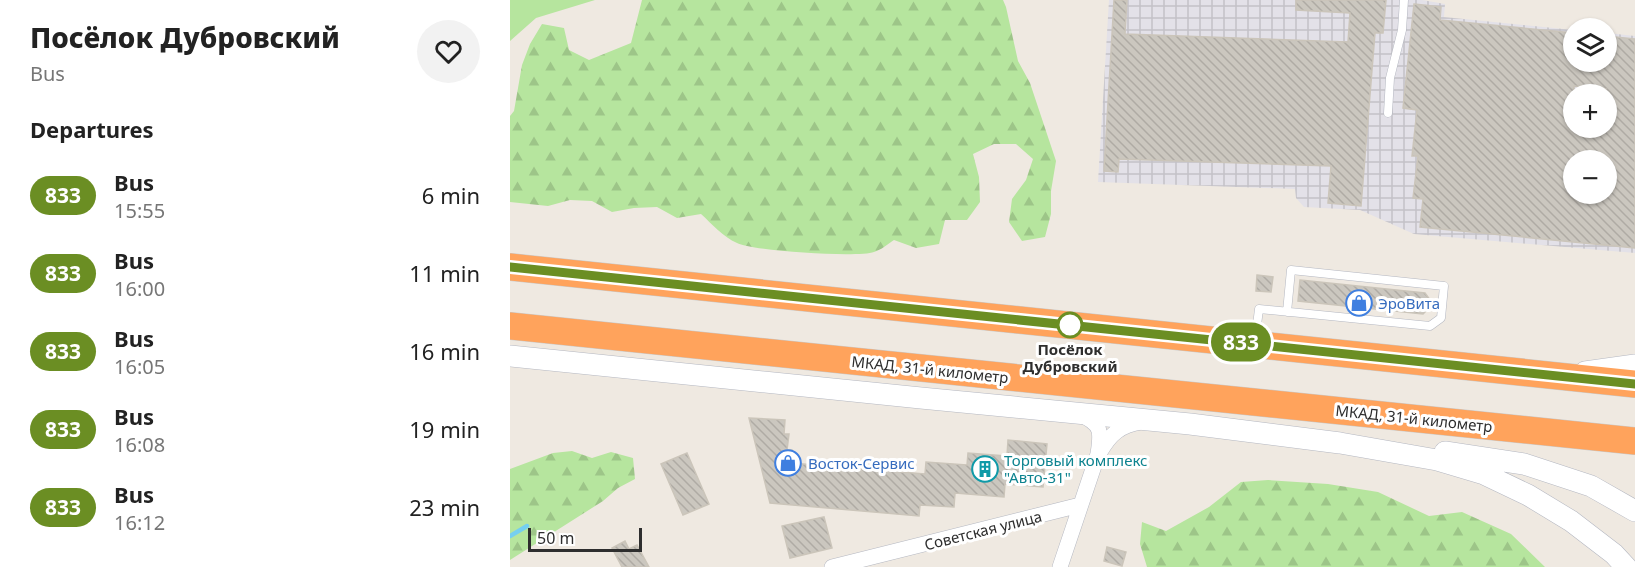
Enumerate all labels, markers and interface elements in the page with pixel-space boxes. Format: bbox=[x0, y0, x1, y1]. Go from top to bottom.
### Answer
text: Посёлок Дубровский bbox=[30, 18, 340, 56]
map controls bbox=[1563, 18, 1617, 204]
button: layers bbox=[1563, 18, 1617, 72]
button: heart bbox=[417, 20, 480, 83]
text: Bus bbox=[30, 60, 65, 87]
button: + bbox=[1563, 84, 1617, 138]
text: Departures bbox=[30, 114, 154, 144]
button: − bbox=[1563, 150, 1617, 204]
text: Bus bbox=[114, 167, 154, 197]
text: 6 min bbox=[422, 180, 480, 210]
text: 833 bbox=[45, 181, 81, 209]
text: 15:55 bbox=[114, 197, 165, 224]
text: Bus bbox=[114, 245, 154, 275]
text: 11 min bbox=[409, 258, 480, 288]
text: 833 bbox=[45, 259, 81, 287]
text: 16:00 bbox=[114, 275, 165, 302]
shop icon: ЭроВита bbox=[1344, 288, 1374, 318]
place label: ЭроВита bbox=[1378, 293, 1440, 313]
marker: Посёлок Дубровский bbox=[1057, 312, 1083, 338]
line badge: 833 bbox=[1206, 322, 1275, 362]
text: Bus bbox=[114, 323, 154, 353]
text: 833 bbox=[1223, 328, 1259, 356]
text: 16 min bbox=[409, 336, 480, 366]
text: 833 bbox=[45, 337, 81, 365]
place label: Посёлок Дубровский bbox=[1022, 339, 1118, 376]
street label: МКАД, 31-й километр bbox=[850, 351, 1010, 387]
text: 16:05 bbox=[114, 353, 165, 380]
street label: МКАД, 31-й километр bbox=[1334, 400, 1494, 436]
text: Bus bbox=[114, 401, 154, 431]
text: 19 min bbox=[409, 414, 480, 444]
text: 833 bbox=[45, 415, 81, 443]
text: 16:08 bbox=[114, 431, 165, 458]
shop icon: Восток-Сервис bbox=[773, 448, 803, 478]
place label: Торговый комплекс "Авто-31" bbox=[1004, 450, 1147, 487]
place label: Восток-Сервис bbox=[808, 453, 915, 473]
building icon: Торговый комплекс "Авто-31" bbox=[970, 454, 1000, 484]
text: Bus bbox=[114, 479, 154, 509]
text: 23 min bbox=[409, 492, 480, 522]
text: 833 bbox=[45, 493, 81, 521]
street label: Советская улица bbox=[922, 506, 1044, 554]
text: 16:12 bbox=[114, 509, 165, 536]
scale bar bbox=[528, 525, 642, 552]
text: 50 m bbox=[537, 527, 574, 549]

